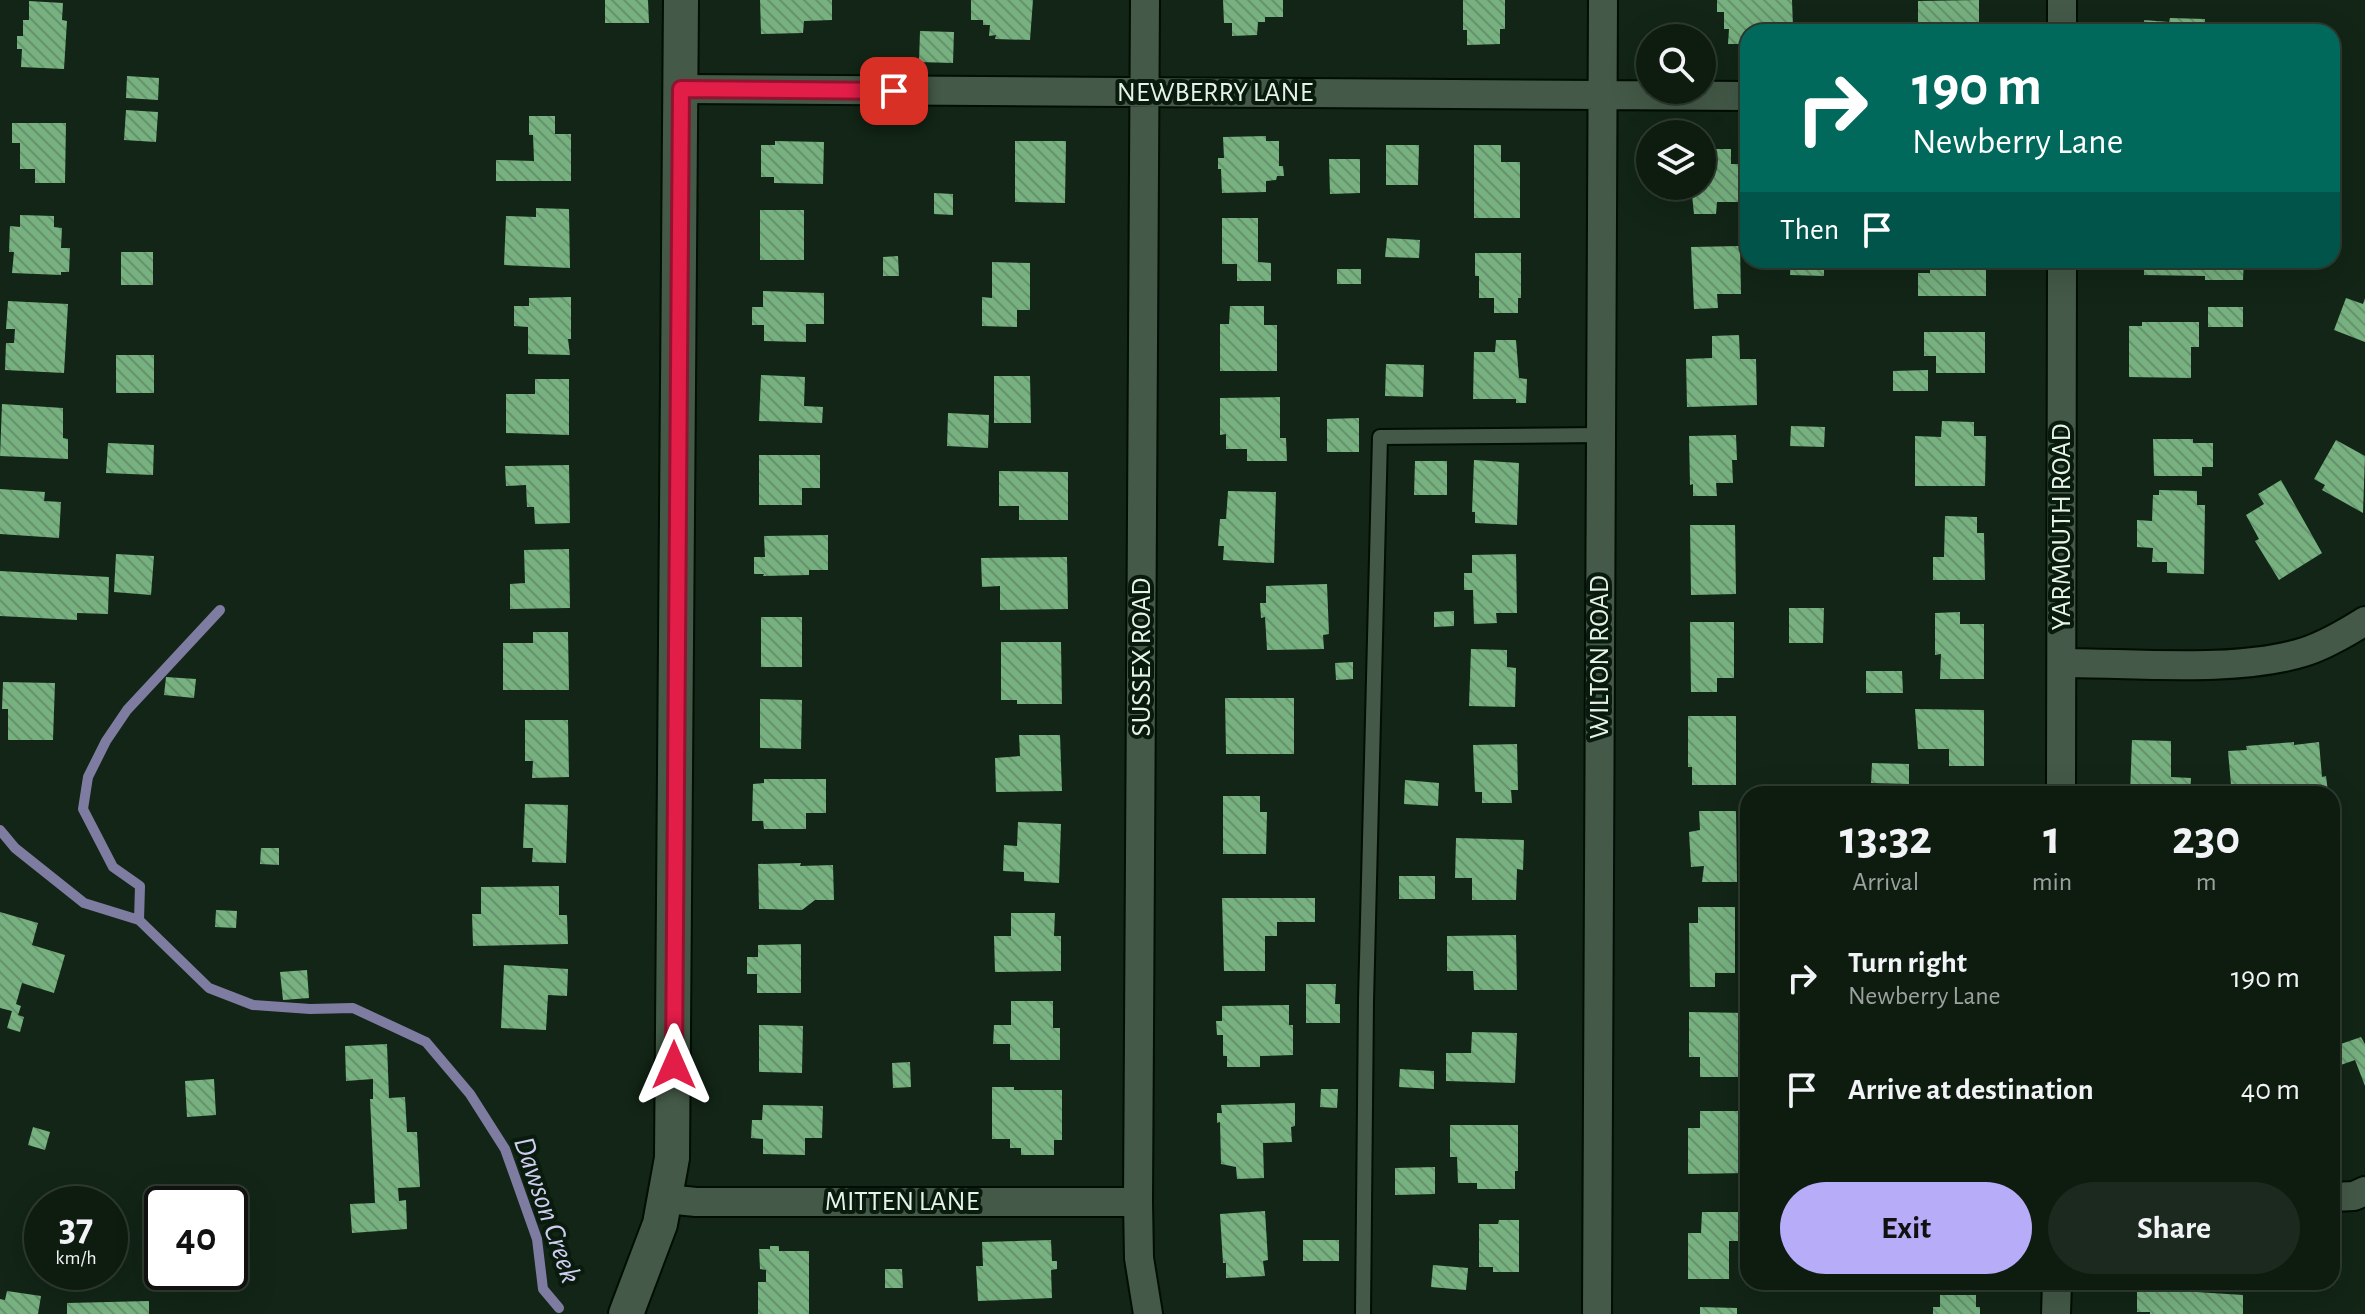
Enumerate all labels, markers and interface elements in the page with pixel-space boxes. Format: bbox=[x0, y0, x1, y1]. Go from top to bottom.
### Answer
map controls bbox=[1636, 24, 1716, 200]
button: search bbox=[1636, 24, 1716, 104]
icon: right bbox=[1780, 56, 1884, 160]
pin bbox=[860, 57, 928, 125]
text: 190 m bbox=[1912, 59, 2042, 115]
icon: arrive bbox=[872, 69, 916, 113]
street label: NEWBERRY LANE bbox=[1117, 79, 1313, 107]
button: layers bbox=[1636, 120, 1716, 200]
text: Newberry Lane bbox=[1912, 124, 2123, 160]
icon: arrive bbox=[1855, 208, 1899, 252]
text: Then bbox=[1780, 215, 1839, 245]
street label: YARMOUTH ROAD bbox=[2048, 424, 2076, 630]
street label: WILTON ROAD bbox=[1586, 575, 1614, 739]
street label: SUSSEX ROAD bbox=[1128, 578, 1156, 736]
text: 13:32 bbox=[1840, 815, 1932, 863]
text: 1 bbox=[2043, 815, 2061, 863]
text: 230 bbox=[2172, 815, 2240, 863]
text: Arrival bbox=[1852, 869, 1919, 895]
text: min bbox=[2032, 869, 2072, 895]
text: m bbox=[2196, 869, 2217, 895]
text: Turn right bbox=[1848, 948, 1967, 978]
icon: right bbox=[1780, 956, 1824, 1000]
text: 190 m bbox=[2231, 963, 2300, 993]
text: Newberry Lane bbox=[1848, 983, 2001, 1009]
position arrow bbox=[632, 1023, 716, 1107]
icon: arrive bbox=[1780, 1068, 1824, 1112]
text: Arrive at destination bbox=[1848, 1075, 2094, 1105]
text: 40 m bbox=[2241, 1075, 2300, 1105]
water label: Dawson Creek bbox=[508, 1133, 586, 1287]
button: Exit bbox=[1780, 1182, 2032, 1274]
button: Share bbox=[2048, 1182, 2300, 1274]
speed limit sign: 40 bbox=[144, 1186, 248, 1290]
street label: MITTEN LANE bbox=[825, 1188, 979, 1216]
text: 37 bbox=[59, 1208, 93, 1248]
text: km/h bbox=[55, 1248, 97, 1268]

